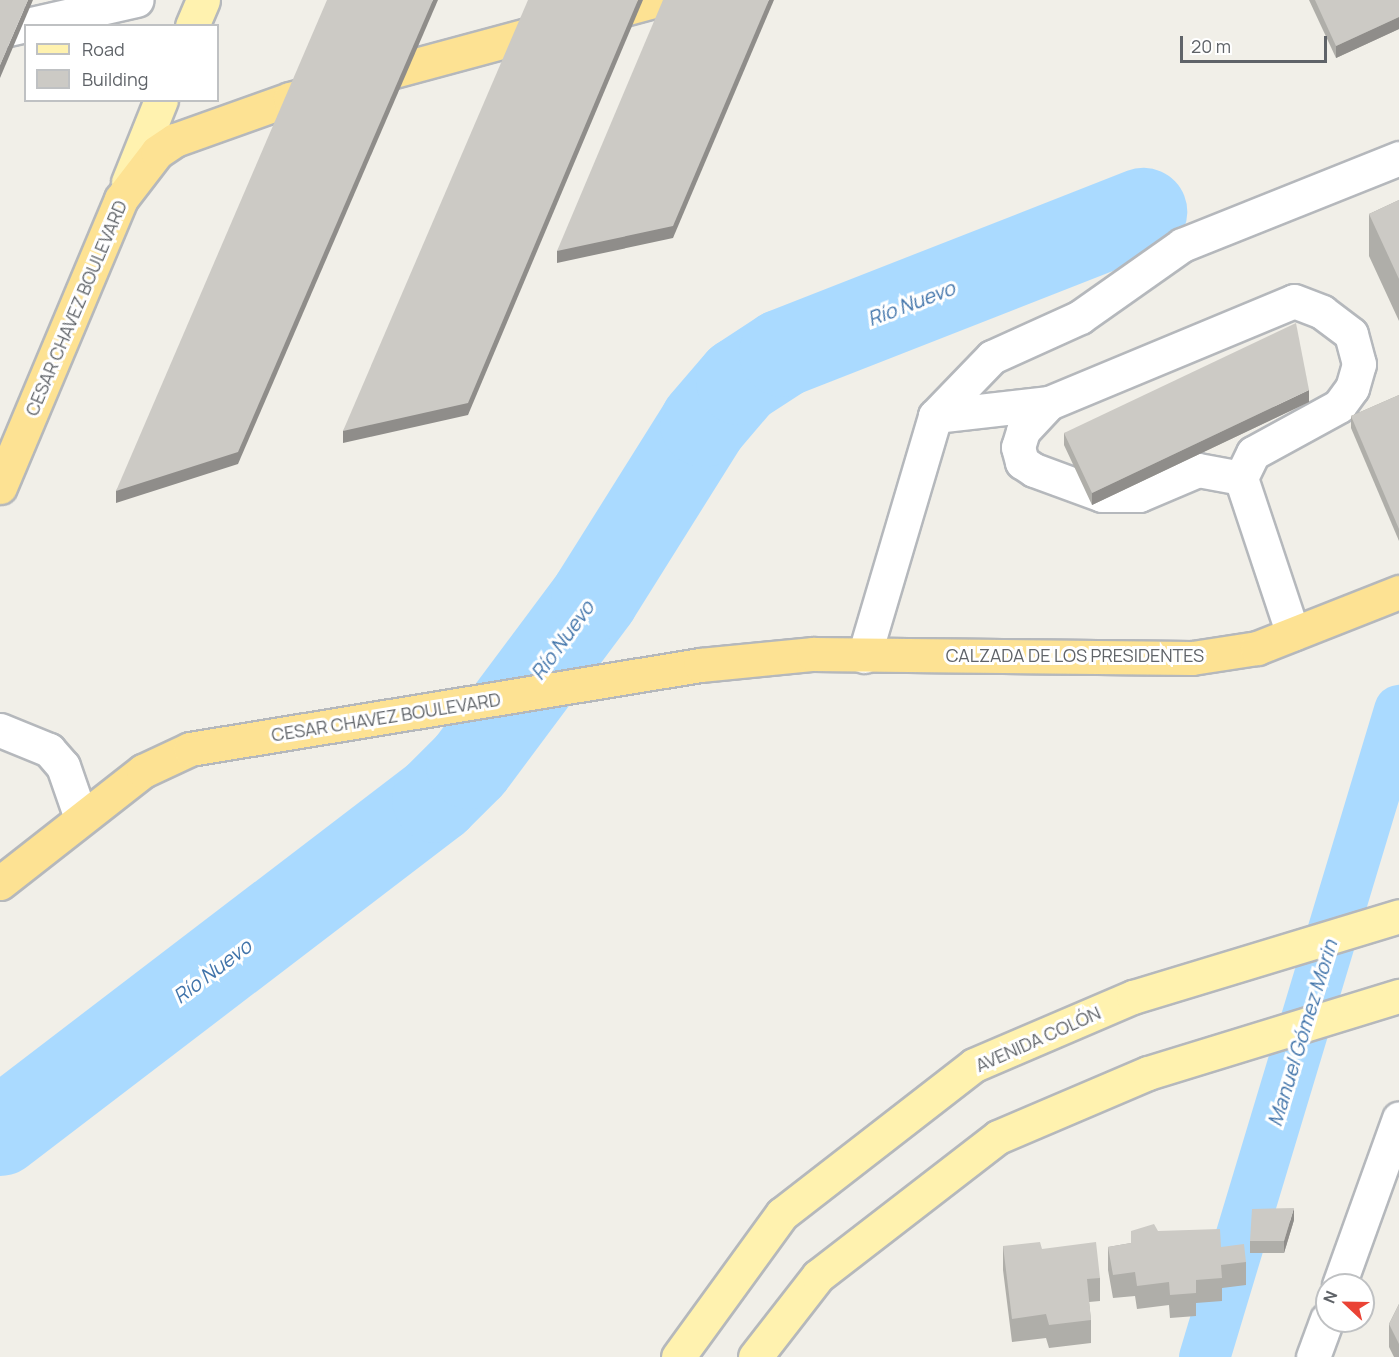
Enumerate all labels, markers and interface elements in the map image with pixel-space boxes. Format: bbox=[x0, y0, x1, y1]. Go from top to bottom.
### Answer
legend bbox=[24, 24, 219, 102]
scale bar bbox=[1183, 24, 1330, 62]
text: 20 m bbox=[1191, 34, 1231, 58]
text: Road bbox=[82, 37, 125, 61]
text: Building bbox=[82, 67, 148, 91]
street label: CESAR CHAVEZ BOULEVARD bbox=[21, 197, 131, 419]
water label: Río Nuevo bbox=[864, 275, 958, 331]
water label: Río Nuevo bbox=[525, 596, 599, 684]
street label: CALZADA DE LOS PRESIDENTES bbox=[946, 644, 1204, 666]
street label: CESAR CHAVEZ BOULEVARD bbox=[270, 688, 502, 746]
water label: Río Nuevo bbox=[168, 934, 256, 1008]
water label: Manuel Gómez Morin bbox=[1262, 937, 1342, 1129]
street label: AVENIDA COLÓN bbox=[972, 1002, 1104, 1076]
north arrow bbox=[1315, 1273, 1375, 1333]
text: N bbox=[1318, 1288, 1343, 1306]

